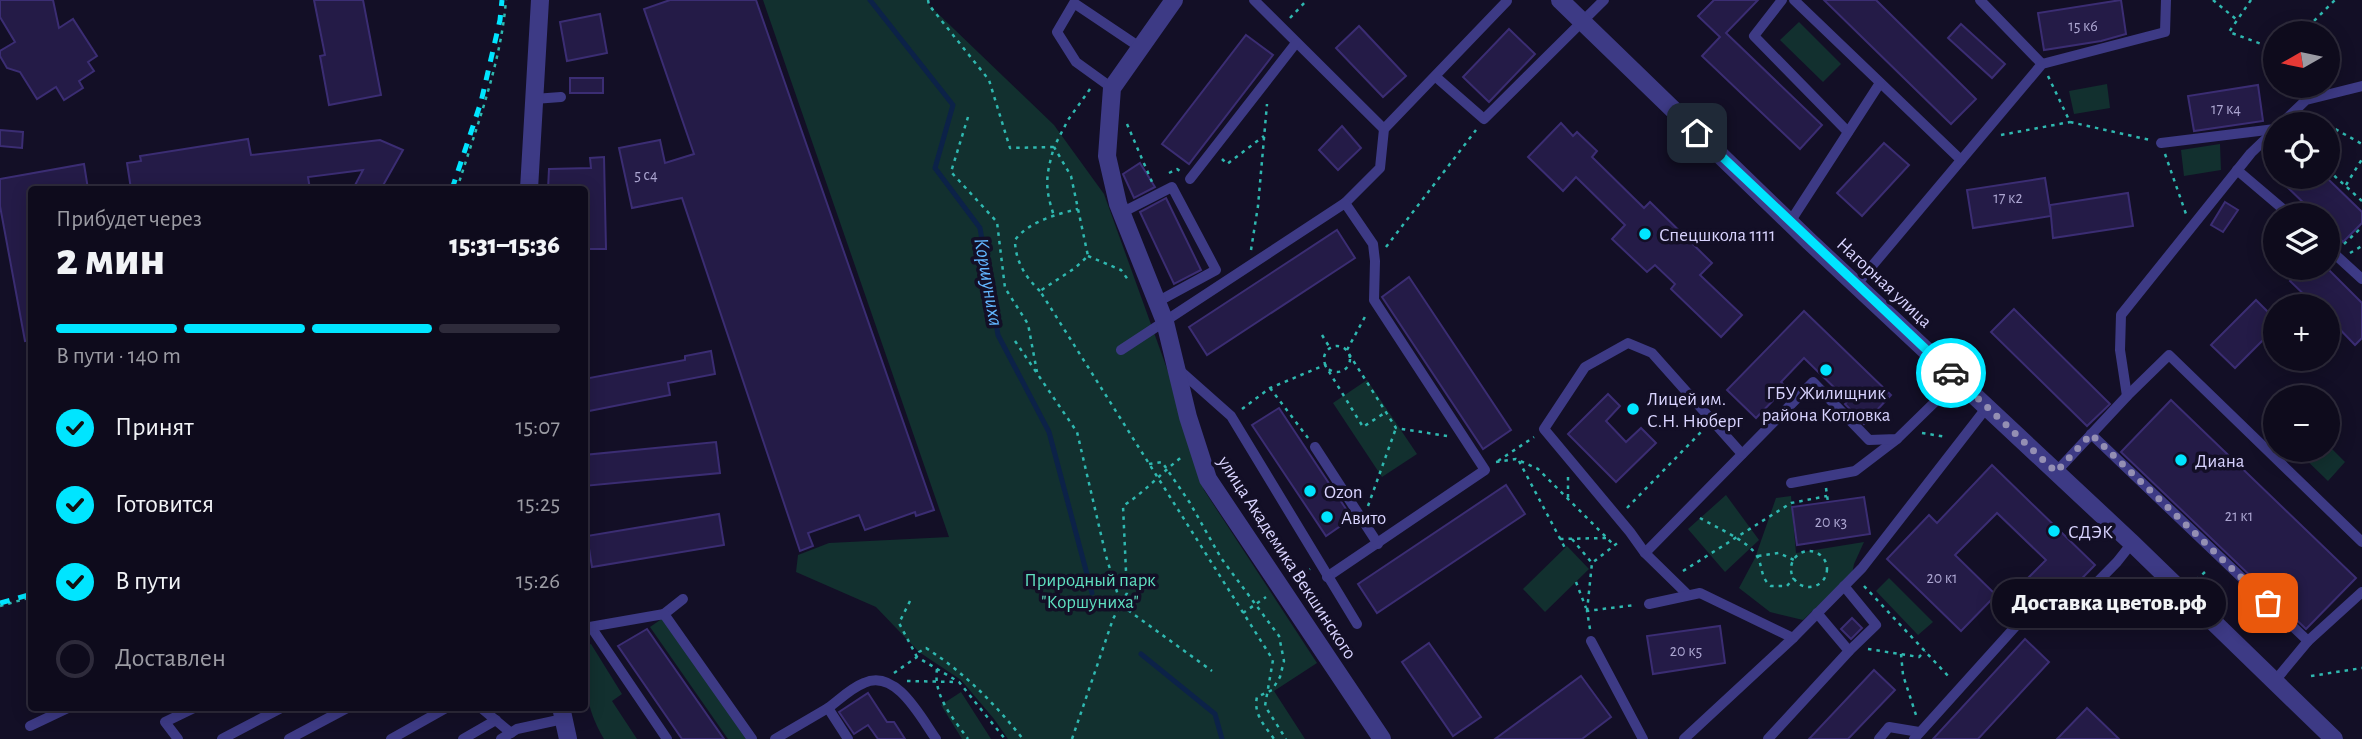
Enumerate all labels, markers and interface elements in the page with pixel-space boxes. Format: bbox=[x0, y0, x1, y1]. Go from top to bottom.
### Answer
house number: 15 к6 bbox=[2068, 18, 2098, 34]
north arrow bbox=[2263, 21, 2340, 98]
map controls bbox=[2263, 21, 2340, 462]
house number: 17 к4 bbox=[2211, 101, 2241, 117]
pin bbox=[1667, 103, 1727, 163]
button: locate bbox=[2263, 112, 2340, 189]
icon: home bbox=[1678, 114, 1716, 152]
house number: 5 с4 bbox=[634, 167, 658, 183]
house number: 17 к2 bbox=[1993, 190, 2023, 206]
button: layers bbox=[2263, 203, 2340, 280]
text: Прибудет через bbox=[56, 208, 202, 231]
marker: Спецшкола 1111 bbox=[1637, 226, 1653, 242]
place label: Спецшкола 1111 bbox=[1659, 226, 1776, 245]
text: 15:31–15:36 bbox=[449, 232, 560, 258]
street label: Нагорная улица bbox=[1833, 234, 1935, 332]
water label: Коршуниха bbox=[969, 236, 1007, 328]
text: 2 мин bbox=[56, 237, 165, 283]
button: + bbox=[2263, 294, 2340, 371]
courier bbox=[1916, 338, 1986, 408]
text: В пути · 140 m bbox=[56, 345, 181, 368]
icon: car bbox=[1932, 354, 1970, 392]
marker: ГБУ Жилищник района Котловка bbox=[1818, 362, 1834, 378]
place label: ГБУ Жилищник района Котловка bbox=[1762, 384, 1891, 425]
button: − bbox=[2263, 385, 2340, 462]
place label: Лицей им. С.Н. Нюберг bbox=[1647, 390, 1743, 431]
marker: Лицей им. С.Н. Нюберг bbox=[1625, 401, 1641, 417]
icon: check bbox=[56, 409, 94, 447]
text: Принят bbox=[115, 414, 194, 440]
text: 15:07 bbox=[515, 416, 560, 439]
street label: улица Академика Векшинского bbox=[1213, 452, 1359, 663]
marker: Диана bbox=[2173, 452, 2189, 468]
place label: Диана bbox=[2195, 452, 2245, 471]
marker: Ozon bbox=[1302, 483, 1318, 499]
place label: Ozon bbox=[1324, 483, 1363, 502]
icon: check bbox=[56, 486, 94, 524]
text: Готовится bbox=[115, 491, 214, 517]
text: 15:25 bbox=[517, 493, 560, 516]
house number: 21 к1 bbox=[2225, 508, 2253, 524]
marker: Авито bbox=[1319, 509, 1335, 525]
place label: Авито bbox=[1341, 509, 1386, 528]
house number: 20 к3 bbox=[1815, 514, 1847, 530]
marker: СДЭК bbox=[2046, 523, 2062, 539]
place label: СДЭК bbox=[2068, 523, 2113, 542]
icon: check bbox=[56, 563, 94, 601]
text: В пути bbox=[115, 568, 181, 594]
text: 15:26 bbox=[516, 570, 560, 593]
house number: 20 к1 bbox=[1926, 570, 1958, 586]
park label: Природный парк "Коршуниха" bbox=[1024, 571, 1156, 612]
pin bbox=[2238, 573, 2298, 633]
callout: Доставка цветов.рф bbox=[1992, 578, 2226, 628]
icon: bag bbox=[2249, 584, 2287, 622]
text: Доставка цветов.рф bbox=[2012, 592, 2207, 615]
house number: 20 к5 bbox=[1670, 643, 1702, 659]
text: Доставлен bbox=[115, 645, 226, 671]

